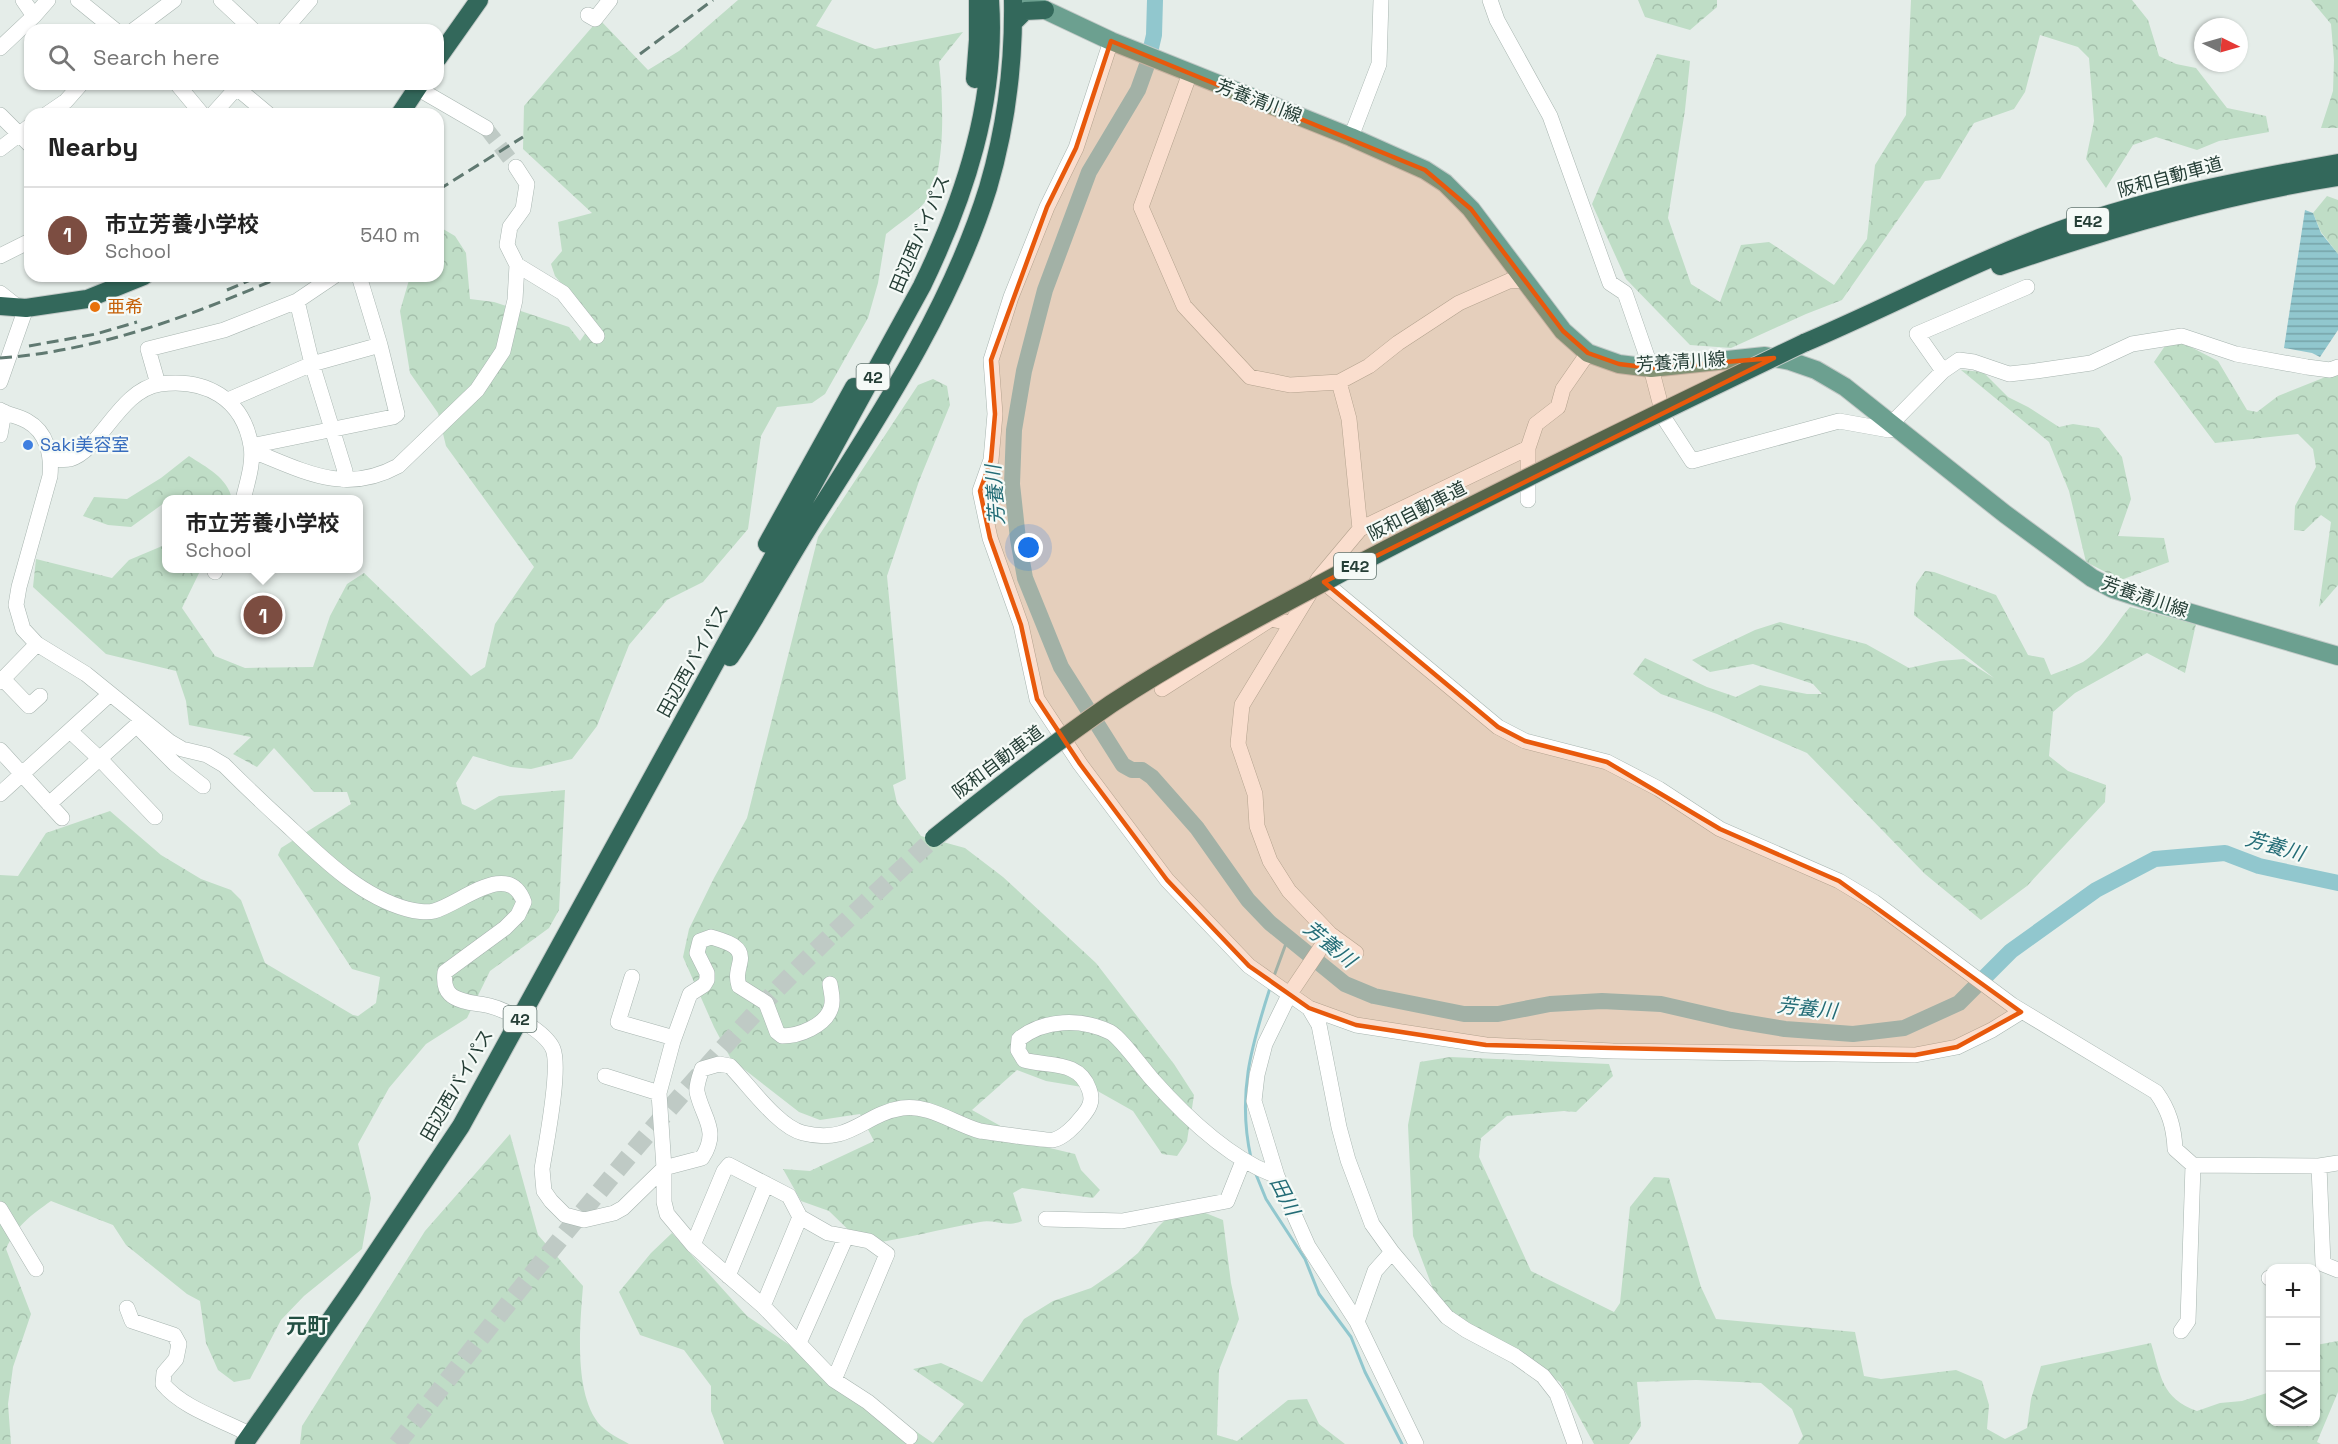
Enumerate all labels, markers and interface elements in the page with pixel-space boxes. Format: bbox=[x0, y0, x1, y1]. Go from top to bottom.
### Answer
north arrow bbox=[2194, 18, 2248, 72]
search box bbox=[24, 24, 444, 90]
icon: search bbox=[45, 41, 78, 74]
text: Search here bbox=[93, 43, 220, 71]
street label: 芳養清川線 bbox=[1213, 74, 1305, 127]
text: Nearby bbox=[48, 130, 138, 164]
street label: 阪和自動車道 bbox=[2115, 151, 2225, 202]
street label: 田辺西バイパス bbox=[884, 171, 955, 296]
road number: E42 bbox=[2067, 208, 2109, 234]
text: 市立芳養小学校 bbox=[105, 210, 259, 238]
text: 1 bbox=[63, 222, 72, 248]
text: 540 m bbox=[360, 222, 420, 248]
text: School bbox=[105, 238, 171, 264]
place label: 亜希 bbox=[107, 295, 143, 318]
marker: 亜希 bbox=[88, 300, 102, 314]
street label: 芳養清川線 bbox=[1635, 347, 1727, 376]
road number: 42 bbox=[856, 364, 890, 390]
place label: Saki美容室 bbox=[40, 433, 129, 456]
marker: Saki美容室 bbox=[21, 438, 35, 452]
water label: 芳養川 bbox=[980, 462, 1010, 526]
street label: 阪和自動車道 bbox=[1363, 476, 1470, 545]
popup bbox=[162, 495, 363, 573]
text: 市立芳養小学校 bbox=[185, 509, 340, 537]
your location bbox=[1014, 533, 1043, 562]
text: School bbox=[185, 537, 252, 563]
road number: E42 bbox=[1334, 553, 1376, 579]
street label: 芳養清川線 bbox=[2099, 571, 2191, 622]
pin: 1 bbox=[244, 592, 282, 638]
street label: 田辺西バイパス bbox=[652, 600, 733, 721]
street label: 阪和自動車道 bbox=[948, 720, 1048, 803]
water label: 芳養川 bbox=[2243, 825, 2309, 867]
water label: 芳養川 bbox=[1299, 915, 1363, 974]
water label: 芳養川 bbox=[1776, 992, 1840, 1024]
road number: 42 bbox=[504, 1006, 536, 1032]
street label: 田辺西バイパス bbox=[415, 1025, 498, 1145]
water label: 田川 bbox=[1264, 1172, 1307, 1222]
map controls bbox=[2266, 1264, 2320, 1426]
button: + bbox=[2266, 1264, 2320, 1318]
district label: 元町 bbox=[286, 1312, 328, 1339]
button: − bbox=[2266, 1318, 2320, 1372]
button: layers bbox=[2266, 1372, 2320, 1426]

